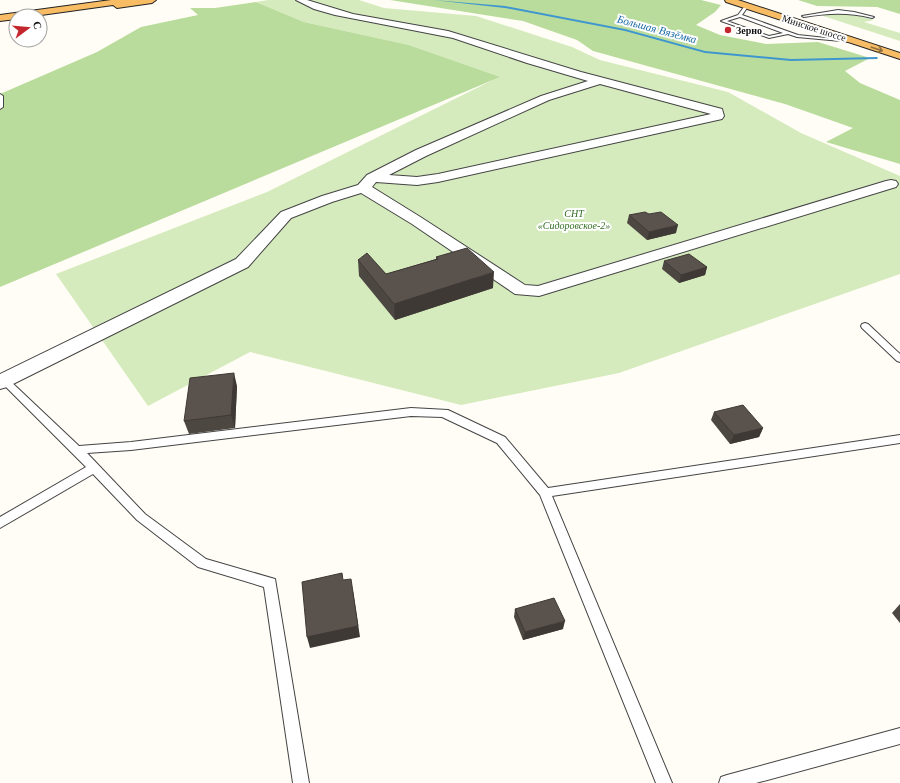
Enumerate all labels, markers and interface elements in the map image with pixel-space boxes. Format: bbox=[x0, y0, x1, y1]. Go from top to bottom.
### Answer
north arrow bbox=[8, 8, 48, 48]
water label: Большая Вязёмка bbox=[615, 12, 699, 45]
street label: Минское шоссе bbox=[781, 12, 848, 44]
text: С bbox=[31, 20, 44, 31]
marker: Зерно bbox=[723, 25, 733, 35]
place label: Зерно bbox=[736, 25, 762, 36]
one-way arrow bbox=[871, 45, 883, 53]
park label: СНТ «Сидоровское-2» bbox=[538, 208, 610, 231]

